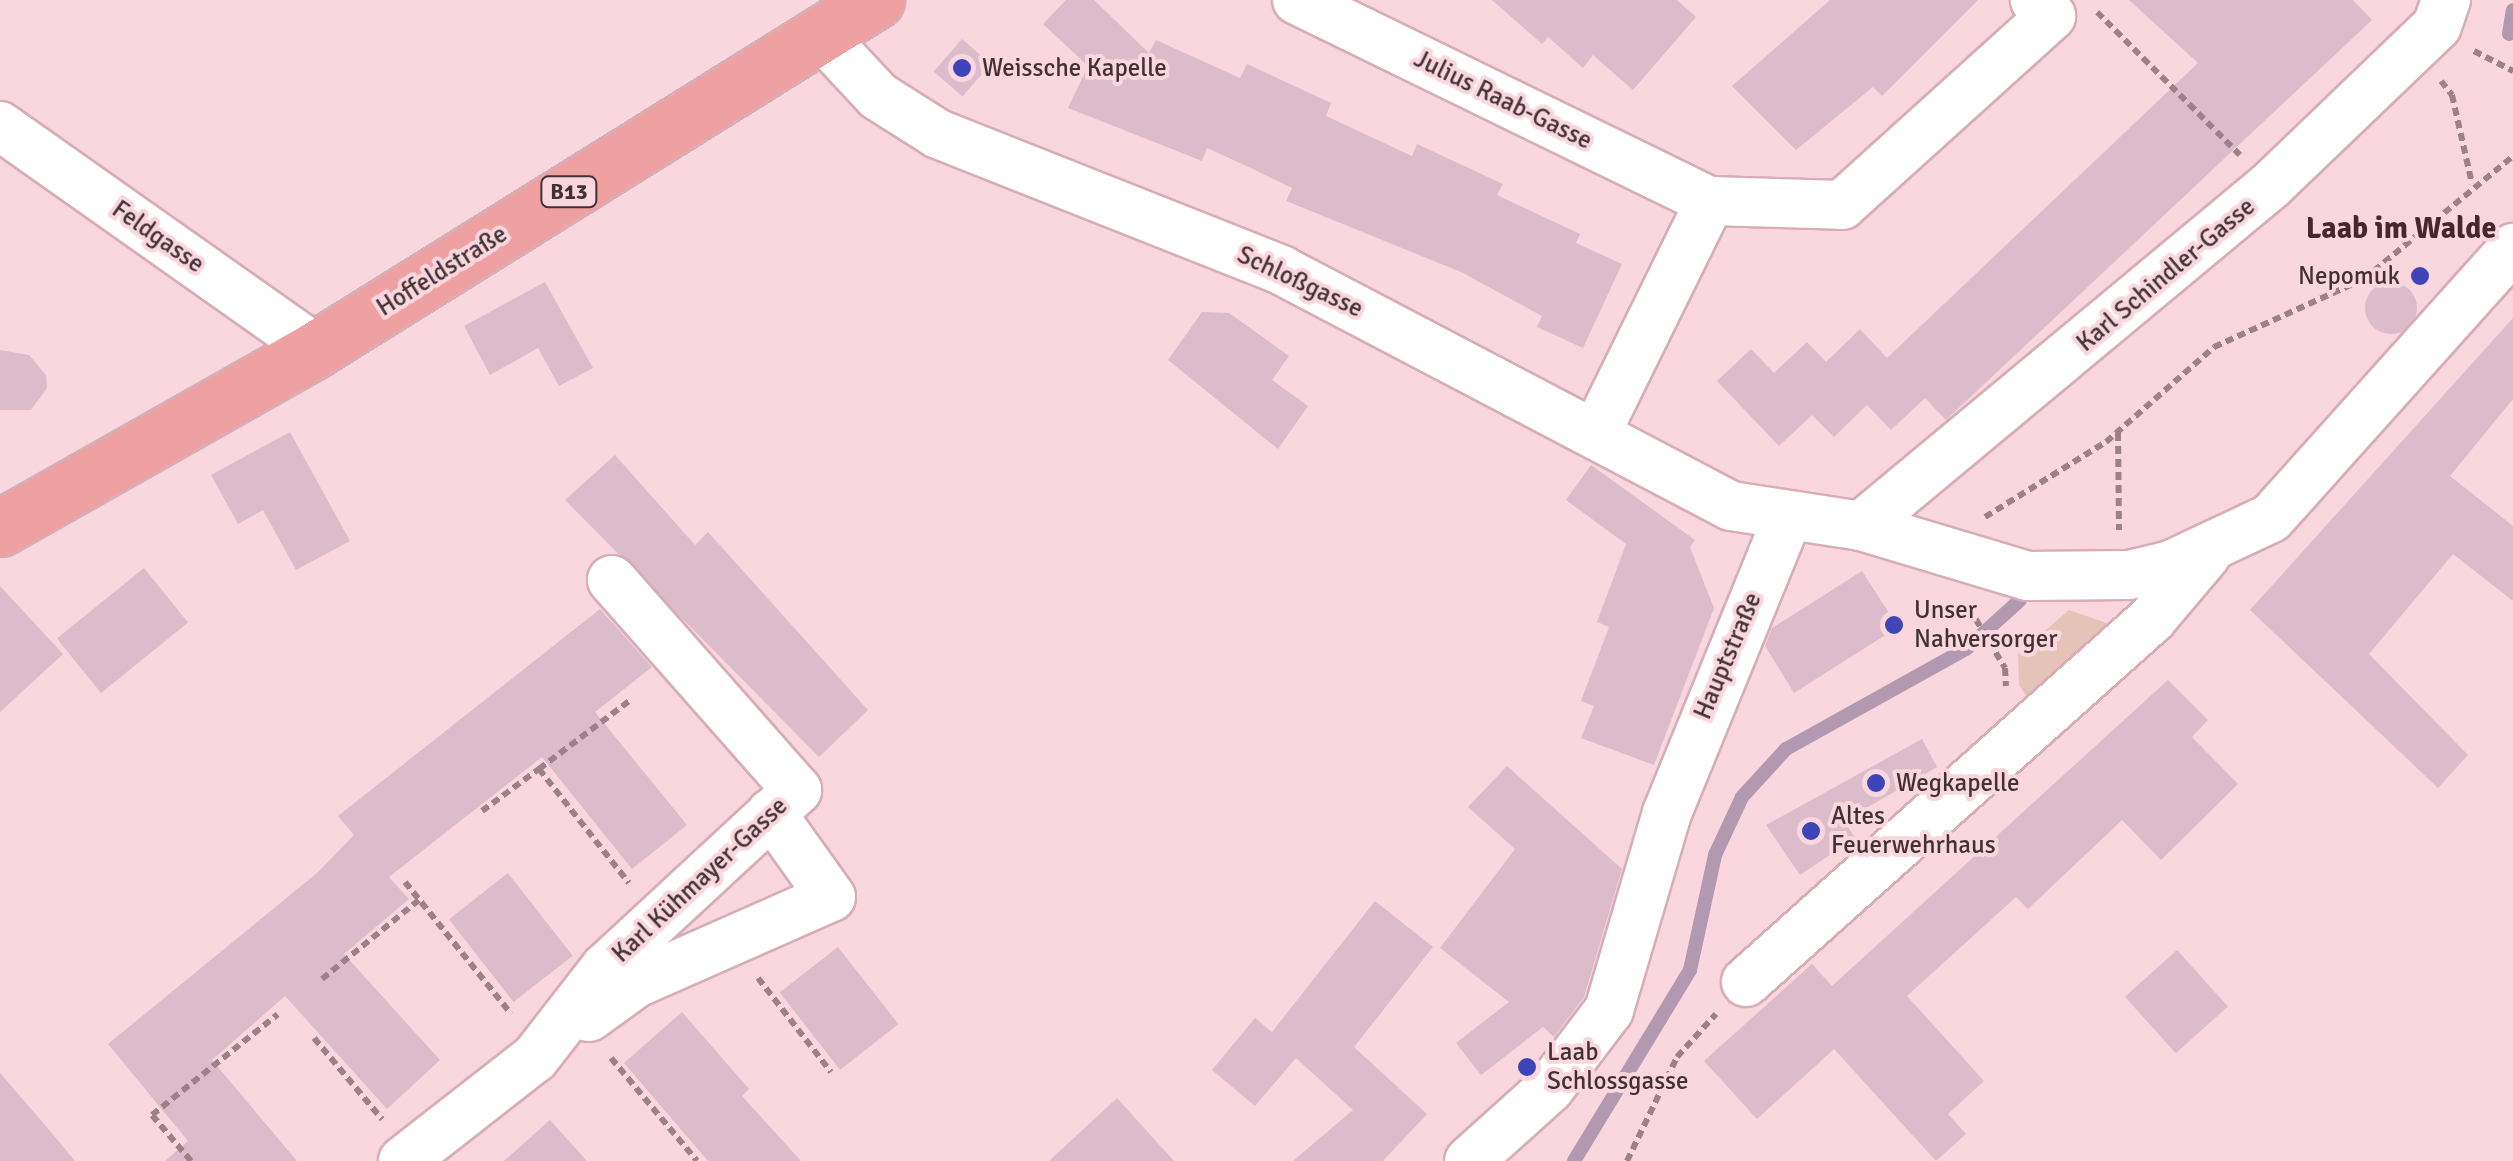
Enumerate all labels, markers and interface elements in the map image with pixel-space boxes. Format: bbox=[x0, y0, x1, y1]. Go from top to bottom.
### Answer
street label: Julius Raab-Gasse bbox=[1409, 44, 1597, 156]
place label: Weissche Kapelle bbox=[982, 53, 1167, 83]
marker: Weissche Kapelle bbox=[951, 57, 973, 79]
road number: B13 bbox=[539, 175, 599, 209]
street label: Karl Schindler-Gasse bbox=[2071, 192, 2261, 358]
street label: Feldgasse bbox=[106, 194, 210, 280]
district label: Laab im Walde bbox=[2306, 211, 2496, 247]
street label: Hoffeldstraße bbox=[371, 219, 513, 323]
street label: Schloßgasse bbox=[1232, 240, 1368, 324]
place label: Nepomuk bbox=[2298, 261, 2400, 291]
marker: Nepomuk bbox=[2409, 265, 2431, 287]
street label: Hauptstraße bbox=[1688, 588, 1768, 724]
place label: Unser Nahversorger bbox=[1914, 596, 2057, 655]
marker: Unser Nahversorger bbox=[1883, 614, 1905, 636]
place label: Wegkapelle bbox=[1896, 768, 2020, 798]
marker: Wegkapelle bbox=[1865, 772, 1887, 794]
street label: Karl Kühmayer-Gasse bbox=[606, 791, 794, 969]
place label: Altes Feuerwehrhaus bbox=[1831, 802, 1996, 861]
marker: Altes Feuerwehrhaus bbox=[1800, 820, 1822, 842]
place label: Laab Schlossgasse bbox=[1547, 1038, 1689, 1097]
marker: Laab Schlossgasse bbox=[1516, 1056, 1538, 1078]

